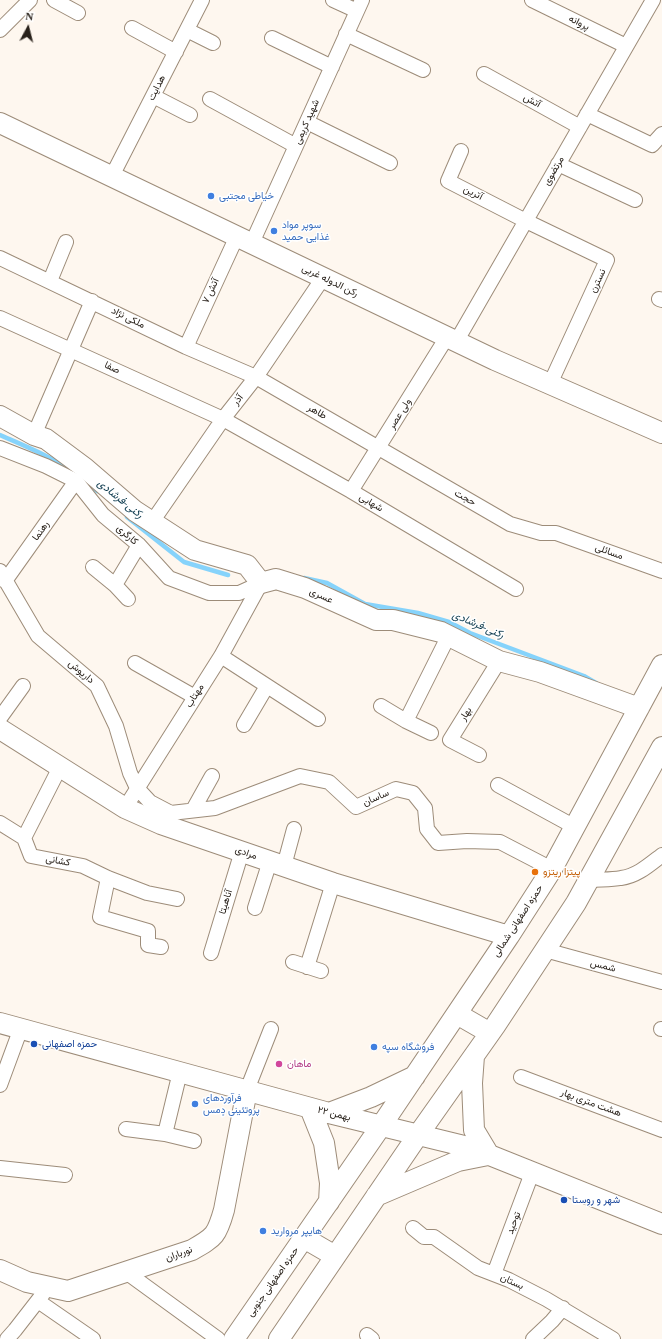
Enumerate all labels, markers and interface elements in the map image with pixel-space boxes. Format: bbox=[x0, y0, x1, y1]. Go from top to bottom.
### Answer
north arrow bbox=[8, 8, 48, 48]
text: N bbox=[25, 10, 34, 23]
street label: پروانه bbox=[566, 13, 592, 33]
street label: هدایت bbox=[146, 73, 168, 103]
street label: آتش bbox=[521, 91, 543, 111]
street label: شهید کریمی bbox=[292, 98, 322, 146]
street label: مرتضوی bbox=[541, 154, 567, 188]
street label: آترین bbox=[461, 183, 485, 203]
place label: خیاطی مجتبی bbox=[219, 190, 274, 202]
marker: خیاطی مجتبی bbox=[206, 191, 216, 201]
place label: سوپر مواد غذایی حمید bbox=[282, 219, 330, 242]
marker: سوپر مواد غذایی حمید bbox=[269, 226, 279, 236]
street label: رکن الدوله غربی bbox=[300, 262, 360, 300]
street label: نسترن bbox=[587, 267, 609, 295]
street label: آتش ۷ bbox=[200, 276, 222, 306]
street label: ملکی نژاد bbox=[109, 305, 147, 331]
street label: صفا bbox=[102, 359, 122, 377]
street label: آذر bbox=[230, 392, 246, 408]
street label: ولی عصر bbox=[386, 396, 414, 432]
street label: طاهر bbox=[305, 402, 329, 422]
water label: رکنی-فرشادی bbox=[94, 477, 146, 521]
street label: حجت bbox=[452, 487, 478, 509]
street label: شهابی bbox=[357, 491, 385, 515]
street label: رهنما bbox=[30, 519, 52, 543]
street label: کارگری bbox=[114, 522, 140, 548]
street label: مسائلی bbox=[593, 541, 625, 563]
street label: عسری bbox=[307, 586, 335, 606]
water label: رکنی-فرشادی bbox=[450, 608, 506, 642]
street label: داریوش bbox=[65, 658, 97, 686]
street label: مهتاب bbox=[183, 682, 207, 710]
street label: بهار bbox=[457, 705, 475, 723]
street label: ساسان bbox=[361, 787, 391, 809]
street label: مرادی bbox=[233, 844, 259, 862]
street label: کشانی bbox=[45, 853, 71, 869]
place label: پیتزا ریتزو bbox=[543, 866, 580, 878]
marker: پیتزا ریتزو bbox=[530, 867, 540, 877]
street label: حمزه اصفهانی شمالی bbox=[490, 883, 546, 959]
street label: آناهیتا bbox=[217, 888, 235, 916]
street label: شمس bbox=[589, 957, 617, 975]
place label: حمزه اصفهانی bbox=[42, 1038, 97, 1050]
marker: حمزه اصفهانی bbox=[29, 1039, 39, 1049]
place label: فروشگاه سپه bbox=[382, 1041, 434, 1053]
marker: فروشگاه سپه bbox=[369, 1042, 379, 1052]
place label: ماهان bbox=[287, 1058, 311, 1070]
marker: ماهان bbox=[274, 1059, 284, 1069]
street label: هشت متری بهار bbox=[559, 1087, 623, 1119]
place label: فرآوردهای پروتئینی دٍمس bbox=[203, 1092, 260, 1116]
marker: فرآوردهای پروتئینی دٍمس bbox=[190, 1099, 200, 1109]
street label: ۲۲ بهمن bbox=[316, 1104, 352, 1124]
place label: شهر و روستا bbox=[572, 1194, 620, 1206]
marker: شهر و روستا bbox=[559, 1195, 569, 1205]
street label: توحید bbox=[504, 1210, 524, 1236]
place label: هایپر مروارید bbox=[271, 1225, 322, 1237]
marker: هایپر مروارید bbox=[258, 1226, 268, 1236]
street label: نورباران bbox=[164, 1244, 194, 1264]
street label: حمزه اصفهانی جنوبی bbox=[244, 1245, 302, 1319]
street label: بستان bbox=[498, 1271, 526, 1293]

